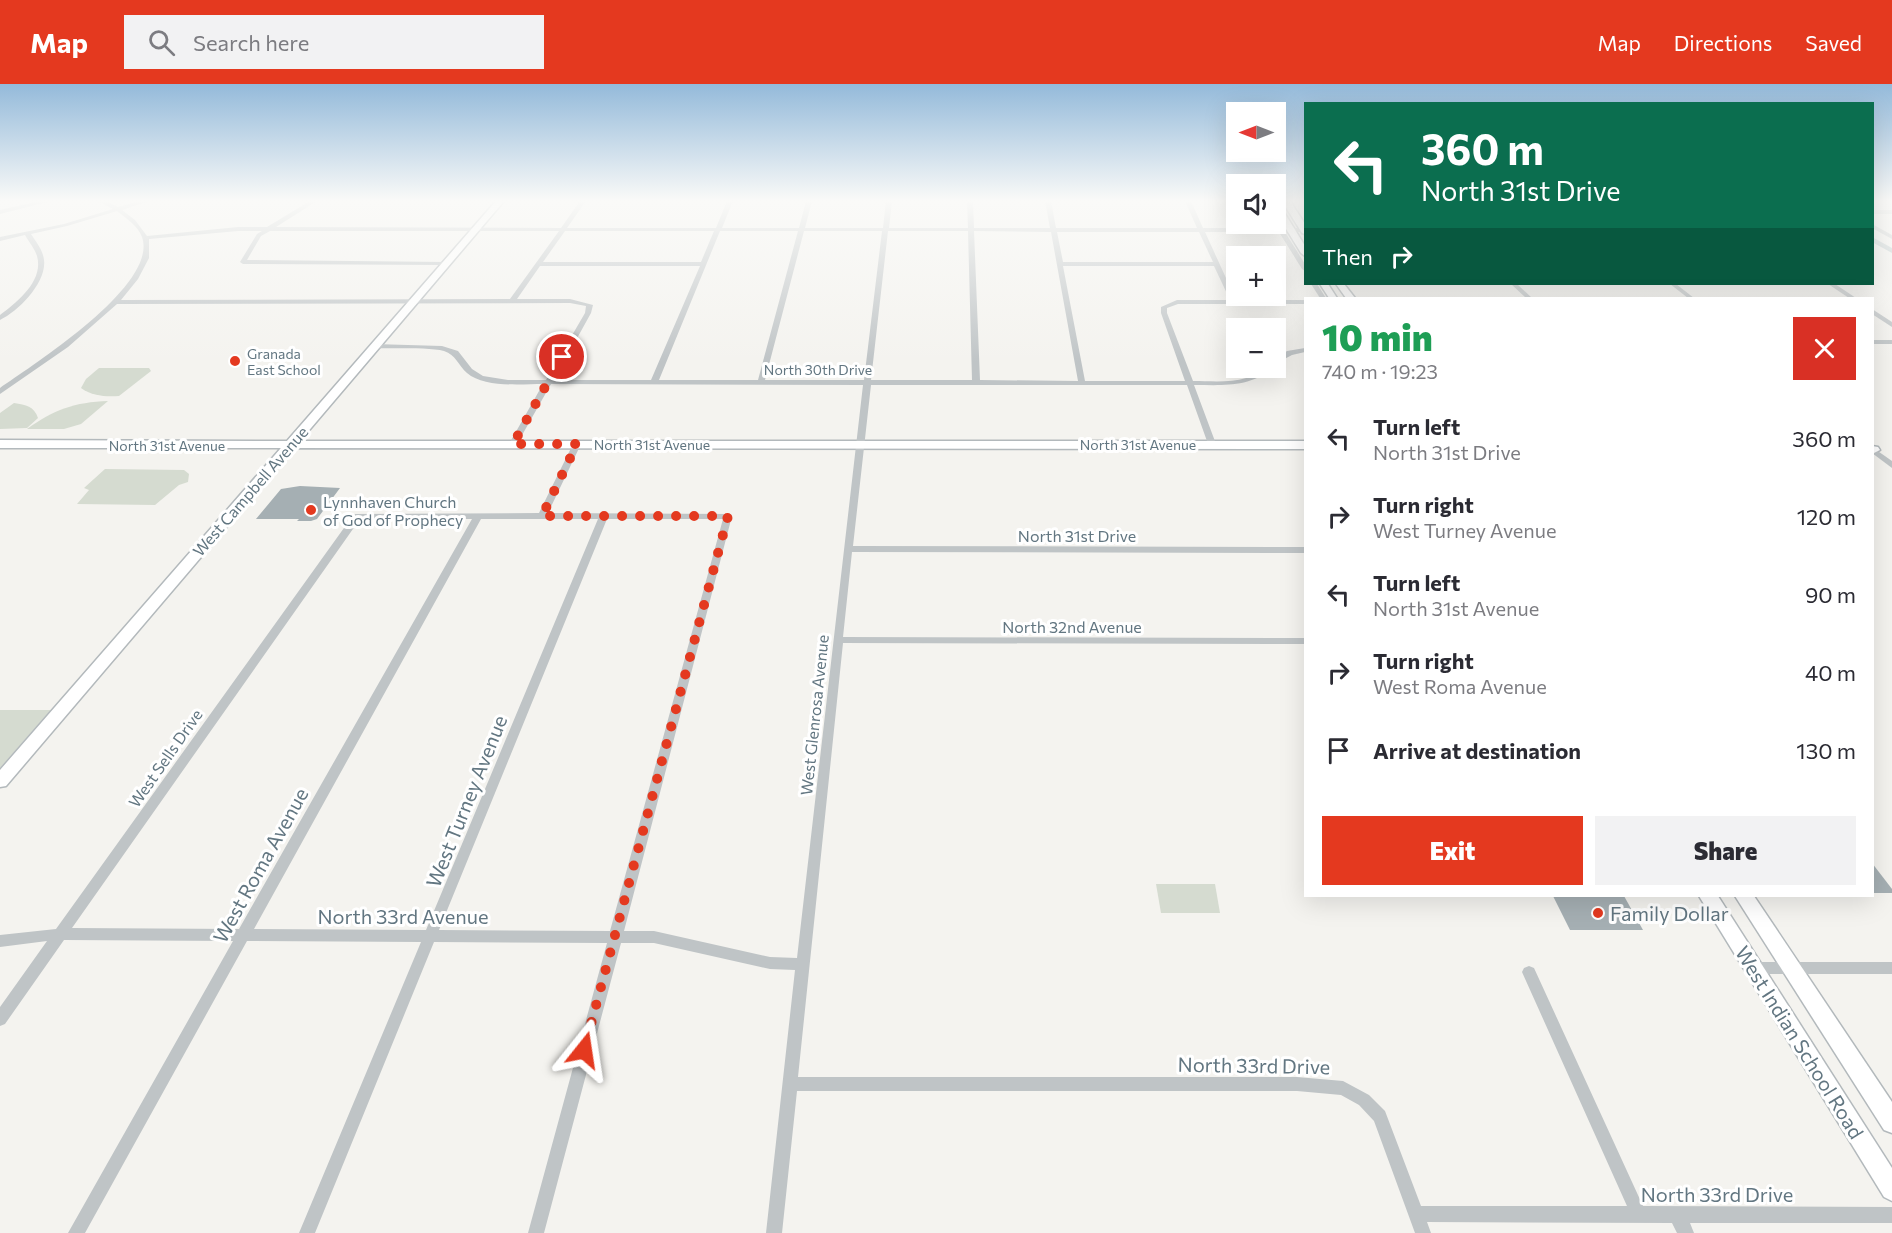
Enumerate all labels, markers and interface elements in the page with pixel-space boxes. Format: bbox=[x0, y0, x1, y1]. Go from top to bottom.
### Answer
search box bbox=[124, 15, 544, 69]
text: Map bbox=[30, 25, 88, 59]
icon: search bbox=[145, 26, 178, 59]
text: Search here bbox=[193, 29, 309, 56]
text: Map bbox=[1598, 30, 1641, 55]
text: Directions bbox=[1674, 30, 1772, 55]
text: Saved bbox=[1805, 30, 1862, 55]
north arrow bbox=[1226, 102, 1286, 162]
map controls bbox=[1226, 102, 1286, 378]
text: 360 m bbox=[1421, 122, 1544, 174]
icon: left bbox=[1322, 126, 1400, 204]
button: sound bbox=[1226, 174, 1286, 234]
text: North 31st Drive bbox=[1421, 174, 1621, 207]
icon: right bbox=[1385, 240, 1418, 273]
text: Then bbox=[1322, 243, 1373, 270]
button: + bbox=[1226, 246, 1286, 306]
text: 10 min bbox=[1322, 314, 1433, 358]
button: close bbox=[1793, 317, 1856, 380]
button: − bbox=[1226, 318, 1286, 378]
pin bbox=[536, 331, 587, 382]
icon: arrive bbox=[545, 340, 578, 373]
place label: Granada East School bbox=[247, 345, 321, 378]
marker: Granada East School bbox=[228, 354, 242, 368]
text: 740 m · 19:23 bbox=[1322, 359, 1438, 383]
street label: North 30th Drive bbox=[764, 361, 872, 378]
text: Turn left bbox=[1373, 413, 1460, 440]
street label: West Campbell Avenue bbox=[188, 422, 312, 560]
icon: left bbox=[1322, 422, 1355, 455]
text: 360 m bbox=[1792, 425, 1856, 452]
street label: North 31st Avenue bbox=[594, 436, 710, 453]
street label: North 31st Avenue bbox=[1080, 436, 1196, 453]
street label: North 31st Avenue bbox=[109, 437, 225, 454]
text: North 31st Drive bbox=[1373, 440, 1521, 464]
text: Turn right bbox=[1373, 491, 1474, 518]
place label: Lynnhaven Church of God of Prophecy bbox=[323, 492, 463, 529]
icon: right bbox=[1322, 500, 1355, 533]
marker: Lynnhaven Church of God of Prophecy bbox=[304, 503, 318, 517]
text: 120 m bbox=[1797, 503, 1856, 530]
text: West Turney Avenue bbox=[1373, 518, 1557, 542]
street label: North 31st Drive bbox=[1018, 526, 1136, 545]
text: Turn left bbox=[1373, 569, 1460, 596]
icon: left bbox=[1322, 578, 1355, 611]
text: 90 m bbox=[1805, 581, 1856, 608]
text: North 31st Avenue bbox=[1373, 596, 1539, 620]
street label: North 32nd Avenue bbox=[1002, 617, 1142, 636]
street label: West Glenrosa Avenue bbox=[796, 634, 832, 796]
text: Turn right bbox=[1373, 647, 1474, 674]
icon: right bbox=[1322, 656, 1355, 689]
text: 40 m bbox=[1805, 659, 1856, 686]
text: West Roma Avenue bbox=[1373, 674, 1547, 698]
street label: West Sells Drive bbox=[124, 705, 206, 811]
street label: West Turney Avenue bbox=[420, 711, 512, 891]
icon: arrive bbox=[1322, 734, 1355, 767]
text: Arrive at destination bbox=[1373, 737, 1581, 764]
text: 130 m bbox=[1796, 737, 1856, 764]
street label: West Roma Avenue bbox=[207, 783, 313, 947]
button: Exit bbox=[1322, 816, 1583, 885]
button: Share bbox=[1595, 816, 1856, 885]
place label: Family Dollar bbox=[1610, 901, 1729, 925]
street label: North 33rd Avenue bbox=[318, 904, 488, 928]
marker: Family Dollar bbox=[1591, 906, 1605, 920]
street label: West Indian School Road bbox=[1731, 941, 1869, 1143]
position arrow bbox=[552, 1018, 616, 1082]
street label: North 33rd Drive bbox=[1177, 1052, 1331, 1078]
street label: North 33rd Drive bbox=[1641, 1182, 1793, 1206]

